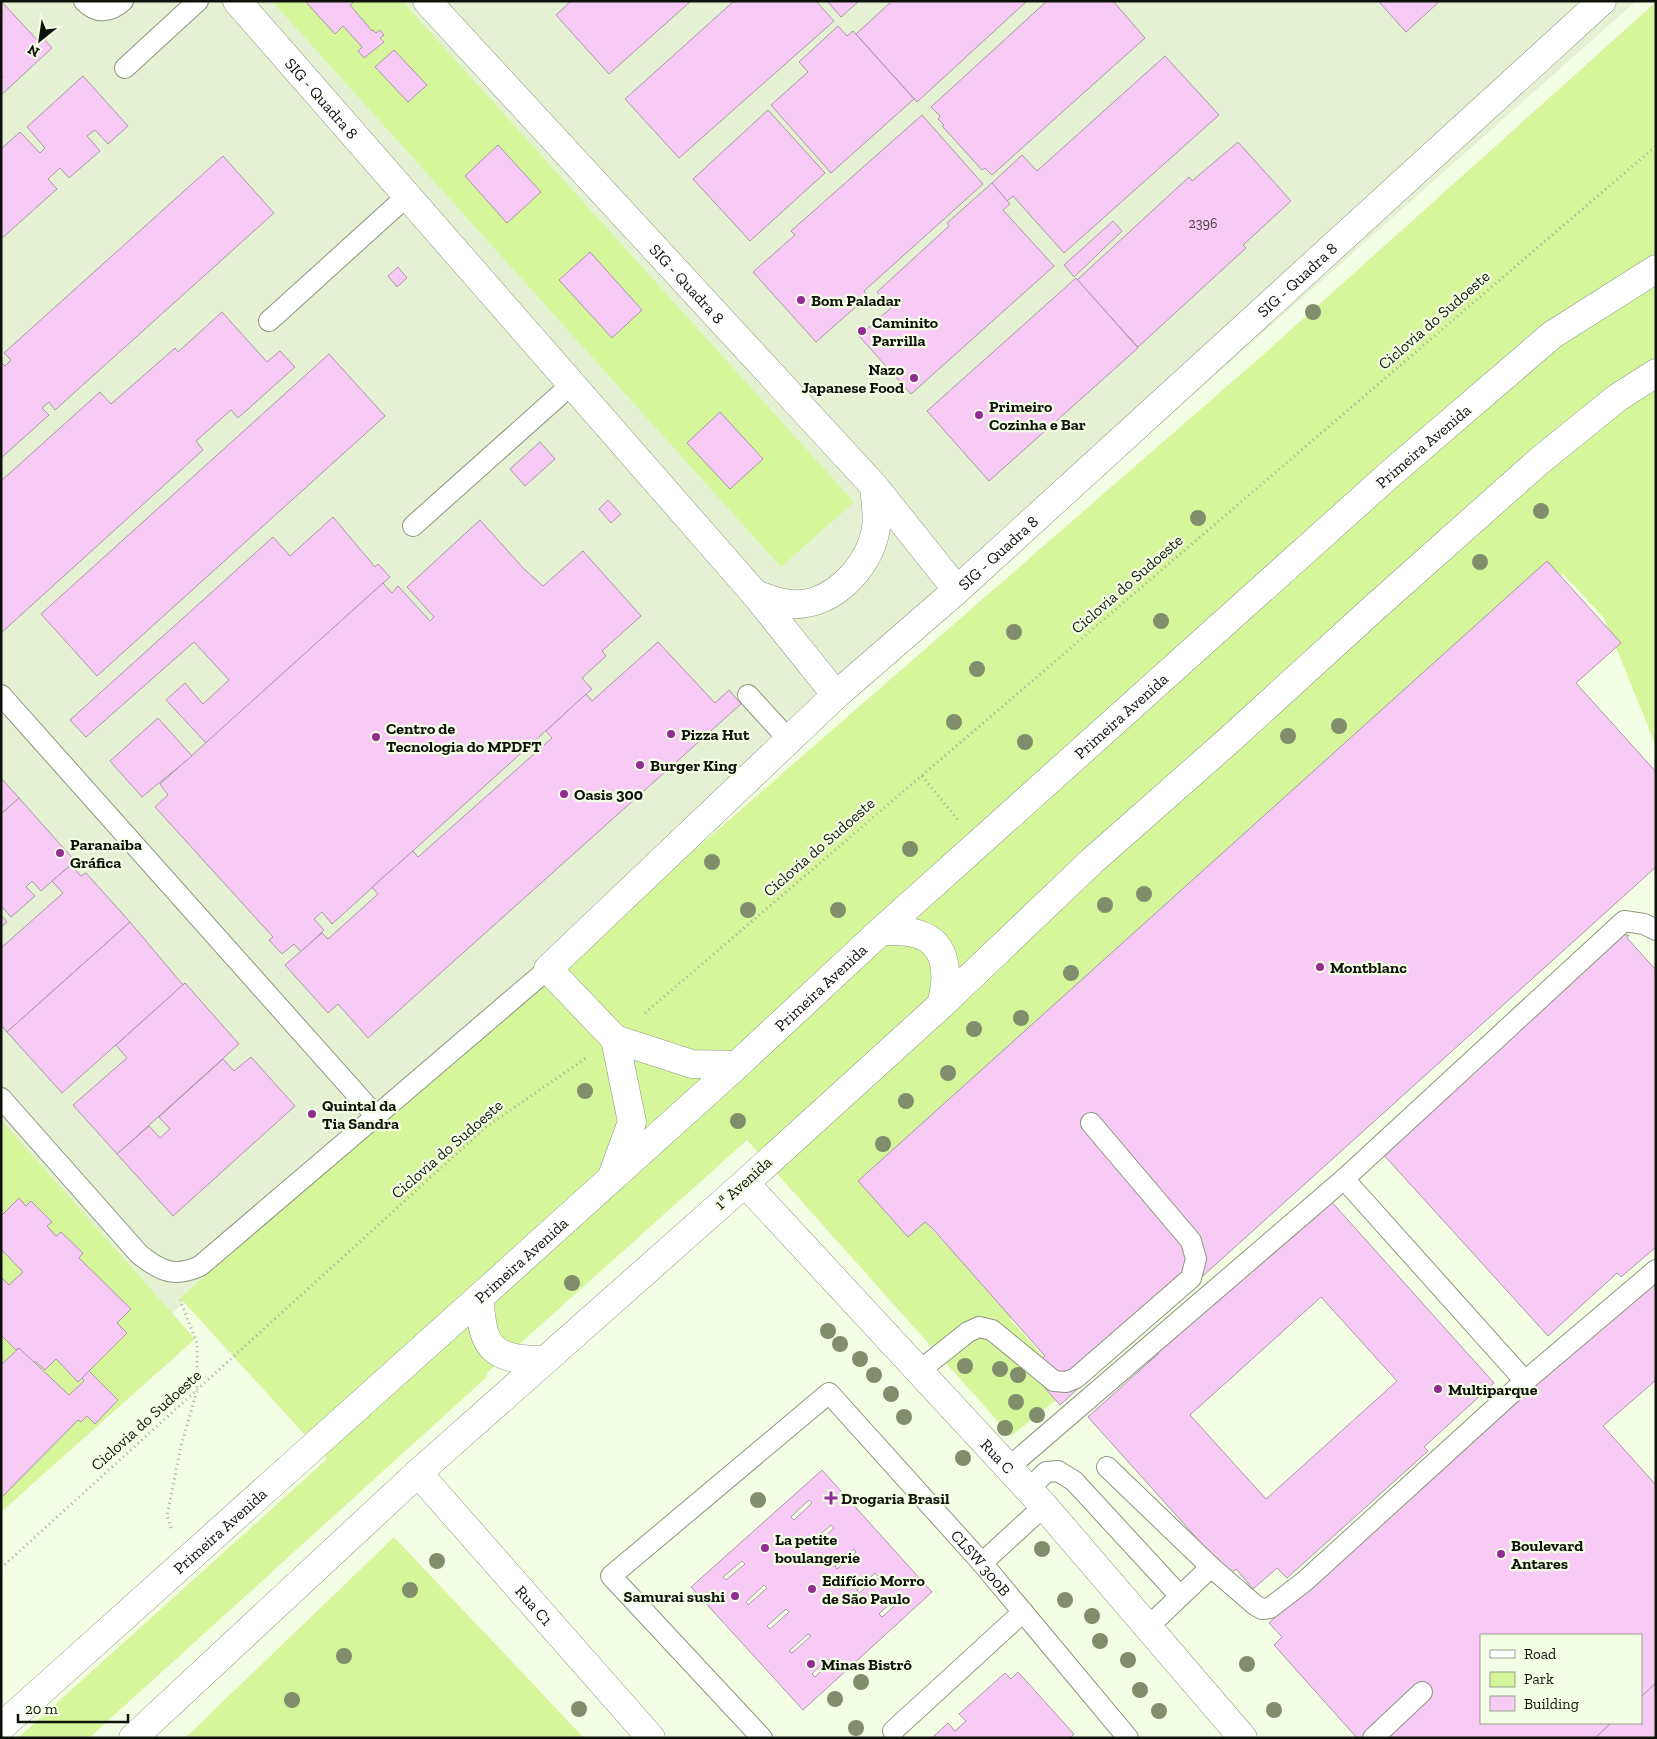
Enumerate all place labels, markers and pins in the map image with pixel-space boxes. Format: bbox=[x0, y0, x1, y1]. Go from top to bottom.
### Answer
place label: Bom Paladar bbox=[811, 291, 901, 310]
marker: Bom Paladar bbox=[795, 294, 807, 306]
place label: Caminito Parrilla bbox=[872, 313, 939, 350]
marker: Caminito Parrilla bbox=[856, 325, 868, 337]
place label: Nazo Japanese Food bbox=[801, 360, 905, 397]
marker: Nazo Japanese Food bbox=[908, 372, 920, 384]
place label: Primeiro Cozinha e Bar bbox=[989, 397, 1086, 434]
marker: Primeiro Cozinha e Bar bbox=[973, 409, 985, 421]
place label: Centro de Tecnologia do MPDFT bbox=[386, 719, 542, 756]
place label: Pizza Hut bbox=[681, 725, 750, 744]
marker: Pizza Hut bbox=[665, 728, 677, 740]
marker: Centro de Tecnologia do MPDFT bbox=[370, 731, 382, 743]
place label: Burger King bbox=[650, 756, 737, 775]
marker: Burger King bbox=[634, 759, 646, 771]
place label: Oasis 300 bbox=[574, 785, 643, 804]
marker: Oasis 300 bbox=[558, 788, 570, 800]
place label: Paranaiba Gráfica bbox=[70, 835, 142, 872]
marker: Paranaiba Gráfica bbox=[54, 847, 66, 859]
place label: Montblanc bbox=[1330, 958, 1407, 977]
marker: Montblanc bbox=[1314, 961, 1326, 973]
place label: Quintal da Tia Sandra bbox=[322, 1096, 399, 1133]
marker: Quintal da Tia Sandra bbox=[306, 1108, 318, 1120]
place label: Multiparque bbox=[1448, 1380, 1538, 1399]
marker: Multiparque bbox=[1432, 1383, 1444, 1395]
place label: Drogaria Brasil bbox=[841, 1489, 950, 1508]
marker: Drogaria Brasil bbox=[825, 1492, 837, 1504]
place label: La petite boulangerie bbox=[774, 1530, 860, 1567]
place label: Boulevard Antares bbox=[1511, 1536, 1583, 1573]
marker: La petite boulangerie bbox=[759, 1542, 771, 1554]
marker: Boulevard Antares bbox=[1495, 1548, 1507, 1560]
place label: Edifício Morro de São Paulo bbox=[822, 1571, 926, 1608]
marker: Edifício Morro de São Paulo bbox=[806, 1583, 818, 1595]
place label: Samurai sushi bbox=[624, 1587, 725, 1606]
marker: Samurai sushi bbox=[729, 1590, 741, 1602]
place label: Minas Bistrô bbox=[821, 1655, 912, 1674]
marker: Minas Bistrô bbox=[805, 1658, 817, 1670]

